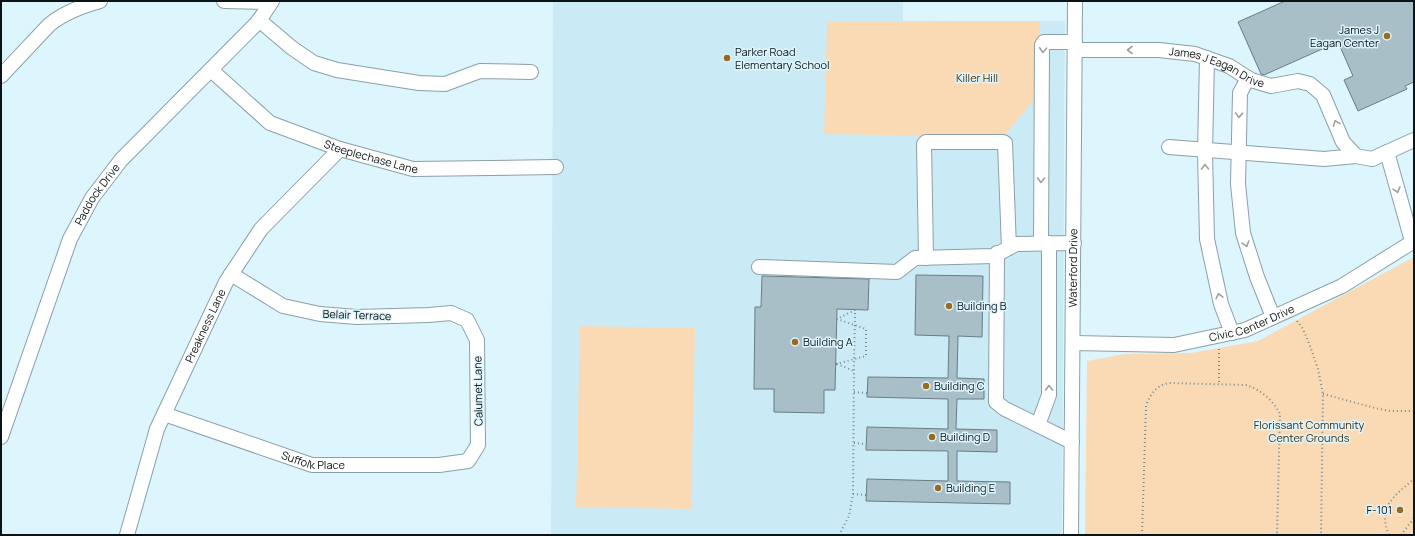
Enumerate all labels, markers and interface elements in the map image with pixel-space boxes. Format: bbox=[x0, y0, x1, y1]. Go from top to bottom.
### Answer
place label: James J Eagan Center bbox=[1310, 22, 1379, 50]
marker: James J Eagan Center bbox=[1382, 31, 1392, 41]
street label: James J Eagan Drive bbox=[1168, 43, 1267, 91]
place label: Parker Road Elementary School bbox=[735, 44, 830, 72]
one-way arrow bbox=[1127, 46, 1133, 54]
one-way arrow bbox=[1038, 47, 1047, 53]
marker: Parker Road Elementary School bbox=[722, 53, 732, 63]
park label: Killer Hill bbox=[956, 70, 998, 85]
one-way arrow bbox=[1235, 112, 1243, 118]
one-way arrow bbox=[1332, 120, 1340, 127]
street label: Steeplechase Lane bbox=[322, 136, 419, 176]
street label: Paddock Drive bbox=[71, 160, 123, 228]
one-way arrow bbox=[1201, 164, 1209, 170]
one-way arrow bbox=[1037, 177, 1045, 183]
one-way arrow bbox=[1393, 186, 1401, 193]
street label: Waterford Drive bbox=[1065, 228, 1080, 308]
one-way arrow bbox=[1241, 240, 1250, 247]
street label: Preakness Lane bbox=[181, 286, 229, 365]
one-way arrow bbox=[1216, 293, 1224, 299]
place label: Building B bbox=[957, 298, 1007, 313]
street label: Civic Center Drive bbox=[1207, 300, 1297, 344]
marker: Building B bbox=[944, 301, 954, 311]
street label: Belair Terrace bbox=[322, 306, 392, 323]
place label: Building A bbox=[803, 334, 853, 349]
marker: Building A bbox=[790, 337, 800, 347]
street label: Calumet Lane bbox=[469, 355, 486, 426]
place label: Building C bbox=[934, 378, 985, 393]
marker: Building C bbox=[921, 381, 931, 391]
one-way arrow bbox=[1045, 385, 1053, 391]
park label: Florissant Community Center Grounds bbox=[1254, 417, 1365, 445]
place label: Building D bbox=[940, 429, 990, 444]
marker: Building D bbox=[927, 432, 937, 442]
street label: Suffolk Place bbox=[279, 447, 345, 472]
place label: Building E bbox=[946, 480, 995, 495]
marker: Building E bbox=[933, 483, 943, 493]
place label: F-101 bbox=[1367, 502, 1392, 517]
marker: F-101 bbox=[1395, 505, 1405, 515]

